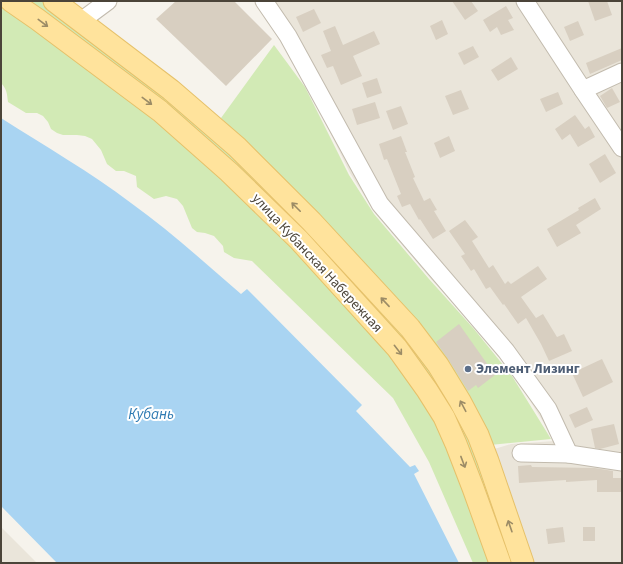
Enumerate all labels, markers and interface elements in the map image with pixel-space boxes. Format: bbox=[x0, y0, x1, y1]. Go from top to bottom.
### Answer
one-way arrow bbox=[37, 19, 48, 27]
one-way arrow bbox=[141, 97, 152, 105]
street label: улица Кубанская Набережная bbox=[247, 189, 387, 337]
one-way arrow bbox=[292, 202, 301, 212]
one-way arrow bbox=[381, 297, 390, 307]
one-way arrow bbox=[393, 345, 402, 355]
place label: Элемент Лизинг bbox=[476, 359, 580, 379]
marker: Элемент Лизинг bbox=[463, 364, 473, 374]
one-way arrow bbox=[458, 400, 466, 412]
water label: Кубань bbox=[128, 404, 174, 425]
one-way arrow bbox=[459, 455, 467, 467]
one-way arrow bbox=[506, 520, 514, 532]

